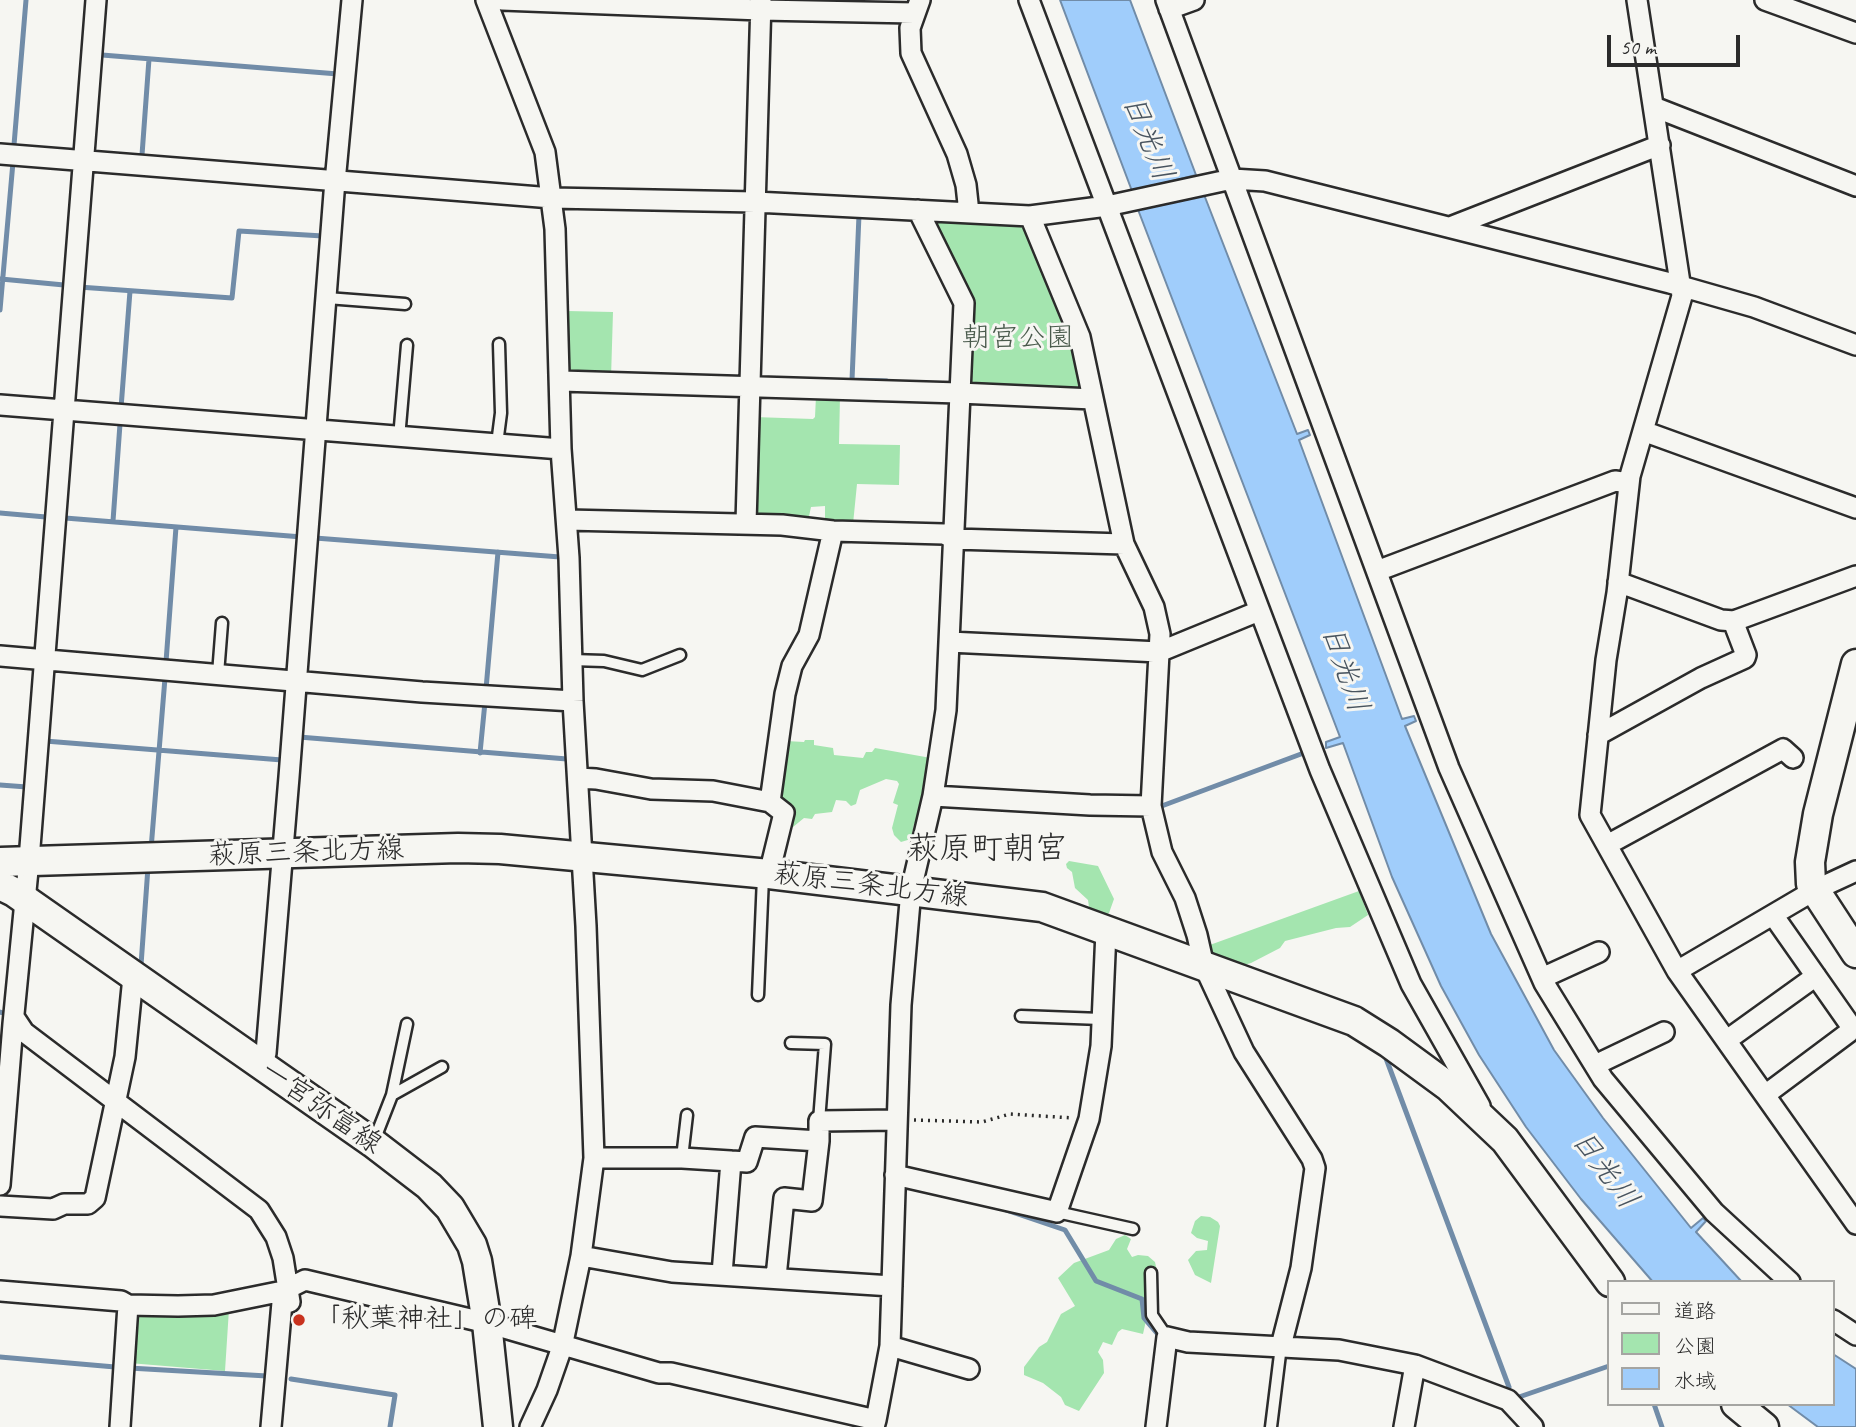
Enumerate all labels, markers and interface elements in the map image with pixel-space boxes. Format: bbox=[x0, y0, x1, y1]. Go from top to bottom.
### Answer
scale bar bbox=[1611, 21, 1744, 65]
text: 50 m bbox=[1620, 34, 1656, 60]
water label: 日光川 bbox=[1113, 90, 1181, 186]
park label: 朝宮公園 bbox=[962, 322, 1074, 356]
water label: 日光川 bbox=[1312, 621, 1376, 717]
district label: 萩原町朝宮 bbox=[907, 831, 1067, 869]
street label: 萩原三条北方線 bbox=[207, 833, 405, 873]
street label: 萩原三条北方線 bbox=[772, 857, 970, 915]
street label: 一宮弥富線 bbox=[254, 1054, 388, 1162]
water label: 日光川 bbox=[1563, 1123, 1645, 1217]
legend bbox=[1608, 1280, 1835, 1406]
text: 道路 bbox=[1674, 1298, 1716, 1324]
place label: 「秋葉神社」の碑 bbox=[313, 1303, 537, 1337]
marker: 「秋葉神社」の碑 bbox=[291, 1312, 307, 1328]
text: 公園 bbox=[1674, 1333, 1716, 1359]
text: 水域 bbox=[1674, 1368, 1716, 1394]

